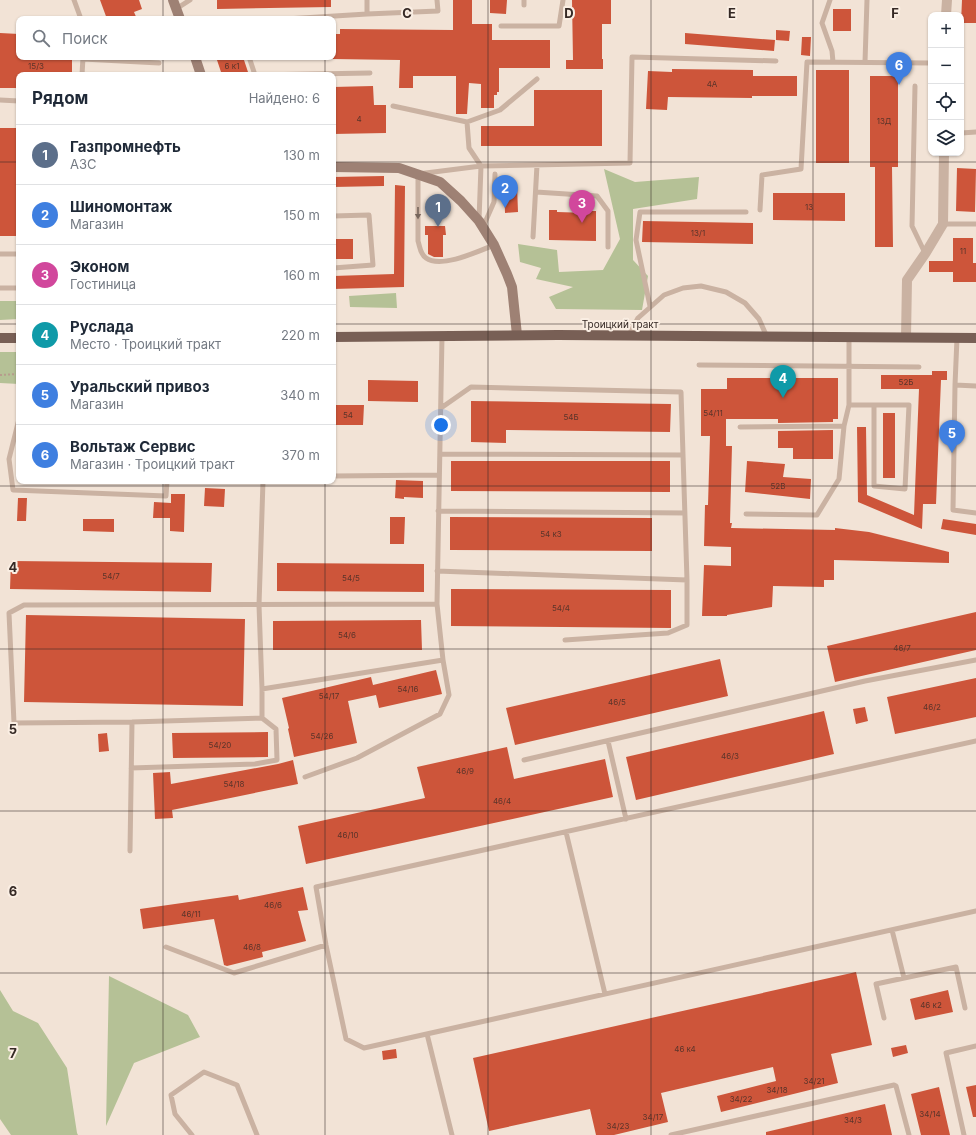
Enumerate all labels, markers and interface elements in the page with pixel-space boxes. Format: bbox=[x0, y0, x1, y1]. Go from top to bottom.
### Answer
text: C bbox=[402, 5, 412, 21]
text: D bbox=[564, 5, 574, 21]
text: E bbox=[728, 5, 736, 21]
text: F bbox=[891, 5, 899, 21]
map controls bbox=[928, 12, 964, 156]
button: + bbox=[928, 12, 964, 48]
search box bbox=[16, 16, 336, 60]
icon: search bbox=[30, 27, 52, 49]
text: Поиск bbox=[62, 29, 108, 48]
button: − bbox=[928, 48, 964, 84]
pin: 6 bbox=[886, 52, 912, 85]
house number: 15/3 bbox=[28, 61, 44, 71]
house number: 6 к1 bbox=[225, 61, 239, 71]
house number: 4А bbox=[707, 79, 718, 89]
button: locate bbox=[928, 84, 964, 120]
text: Рядом bbox=[32, 88, 88, 108]
text: Найдено: 6 bbox=[249, 90, 320, 106]
house number: 4 bbox=[356, 114, 362, 124]
house number: 13Д bbox=[877, 116, 892, 126]
button: layers bbox=[928, 120, 964, 156]
text: Газпромнефть bbox=[70, 137, 181, 156]
text: 1 bbox=[42, 147, 48, 163]
text: 130 m bbox=[283, 147, 320, 163]
text: АЗС bbox=[70, 156, 97, 172]
pin: 2 bbox=[492, 175, 518, 208]
pin: 3 bbox=[569, 190, 595, 223]
pin: 1 bbox=[425, 194, 451, 227]
text: Шиномонтаж bbox=[70, 197, 173, 216]
house number: 13 bbox=[805, 202, 813, 212]
text: 2 bbox=[41, 207, 49, 223]
text: 150 m bbox=[284, 207, 320, 223]
one-way arrow bbox=[415, 207, 421, 220]
text: Магазин bbox=[70, 216, 124, 232]
house number: 13/1 bbox=[691, 228, 705, 238]
house number: 11 bbox=[960, 246, 966, 256]
text: Эконом bbox=[70, 257, 129, 276]
text: 3 bbox=[41, 267, 49, 283]
text: 160 m bbox=[283, 267, 320, 283]
text: Гостиница bbox=[70, 276, 136, 292]
text: Руслада bbox=[70, 317, 134, 336]
street label: Троицкий тракт bbox=[582, 318, 659, 330]
text: 4 bbox=[41, 327, 49, 343]
text: 220 m bbox=[281, 327, 320, 343]
text: Место · Троицкий тракт bbox=[70, 336, 221, 352]
pin: 4 bbox=[770, 365, 796, 398]
text: Уральский привоз bbox=[70, 377, 209, 396]
house number: 52Б bbox=[899, 377, 913, 387]
text: 5 bbox=[41, 387, 49, 403]
text: 340 m bbox=[280, 387, 320, 403]
text: Магазин bbox=[70, 396, 124, 412]
house number: 54/11 bbox=[703, 408, 723, 418]
house number: 54 bbox=[343, 410, 353, 420]
house number: 54Б bbox=[563, 412, 579, 422]
your location bbox=[431, 415, 451, 435]
pin: 5 bbox=[939, 420, 965, 453]
text: Вольтаж Сервис bbox=[70, 437, 196, 456]
text: 6 bbox=[41, 447, 49, 463]
text: 370 m bbox=[282, 447, 320, 463]
text: Магазин · Троицкий тракт bbox=[70, 456, 235, 472]
house number: 52В bbox=[771, 481, 785, 491]
house number: 54 к3 bbox=[540, 529, 562, 539]
text: 4 bbox=[9, 559, 18, 575]
house number: 54/7 bbox=[102, 571, 120, 581]
house number: 54/5 bbox=[342, 573, 360, 583]
house number: 54/4 bbox=[552, 603, 570, 613]
house number: 54/6 bbox=[338, 630, 356, 640]
house number: 46/7 bbox=[893, 643, 911, 653]
house number: 54/16 bbox=[397, 684, 419, 694]
house number: 54/17 bbox=[319, 691, 340, 701]
house number: 46/5 bbox=[608, 697, 626, 707]
house number: 46/2 bbox=[923, 702, 941, 712]
text: 5 bbox=[9, 721, 17, 737]
house number: 54/26 bbox=[311, 731, 333, 741]
house number: 54/20 bbox=[209, 740, 231, 750]
house number: 46/3 bbox=[721, 751, 739, 761]
house number: 46/9 bbox=[456, 766, 474, 776]
house number: 54/18 bbox=[223, 779, 245, 789]
house number: 46/4 bbox=[493, 796, 511, 806]
house number: 46/10 bbox=[337, 830, 359, 840]
text: 6 bbox=[9, 883, 17, 899]
house number: 46/6 bbox=[264, 900, 282, 910]
house number: 46/11 bbox=[181, 909, 201, 919]
house number: 46/8 bbox=[243, 942, 261, 952]
house number: 46 к2 bbox=[920, 1000, 942, 1010]
house number: 46 к4 bbox=[674, 1044, 696, 1054]
text: 7 bbox=[9, 1045, 17, 1061]
house number: 34/21 bbox=[803, 1076, 825, 1086]
house number: 34/18 bbox=[766, 1085, 788, 1095]
house number: 34/22 bbox=[730, 1094, 752, 1104]
house number: 34/14 bbox=[919, 1109, 941, 1119]
house number: 34/17 bbox=[643, 1112, 664, 1122]
house number: 34/3 bbox=[844, 1115, 862, 1125]
house number: 34/23 bbox=[607, 1121, 629, 1131]

